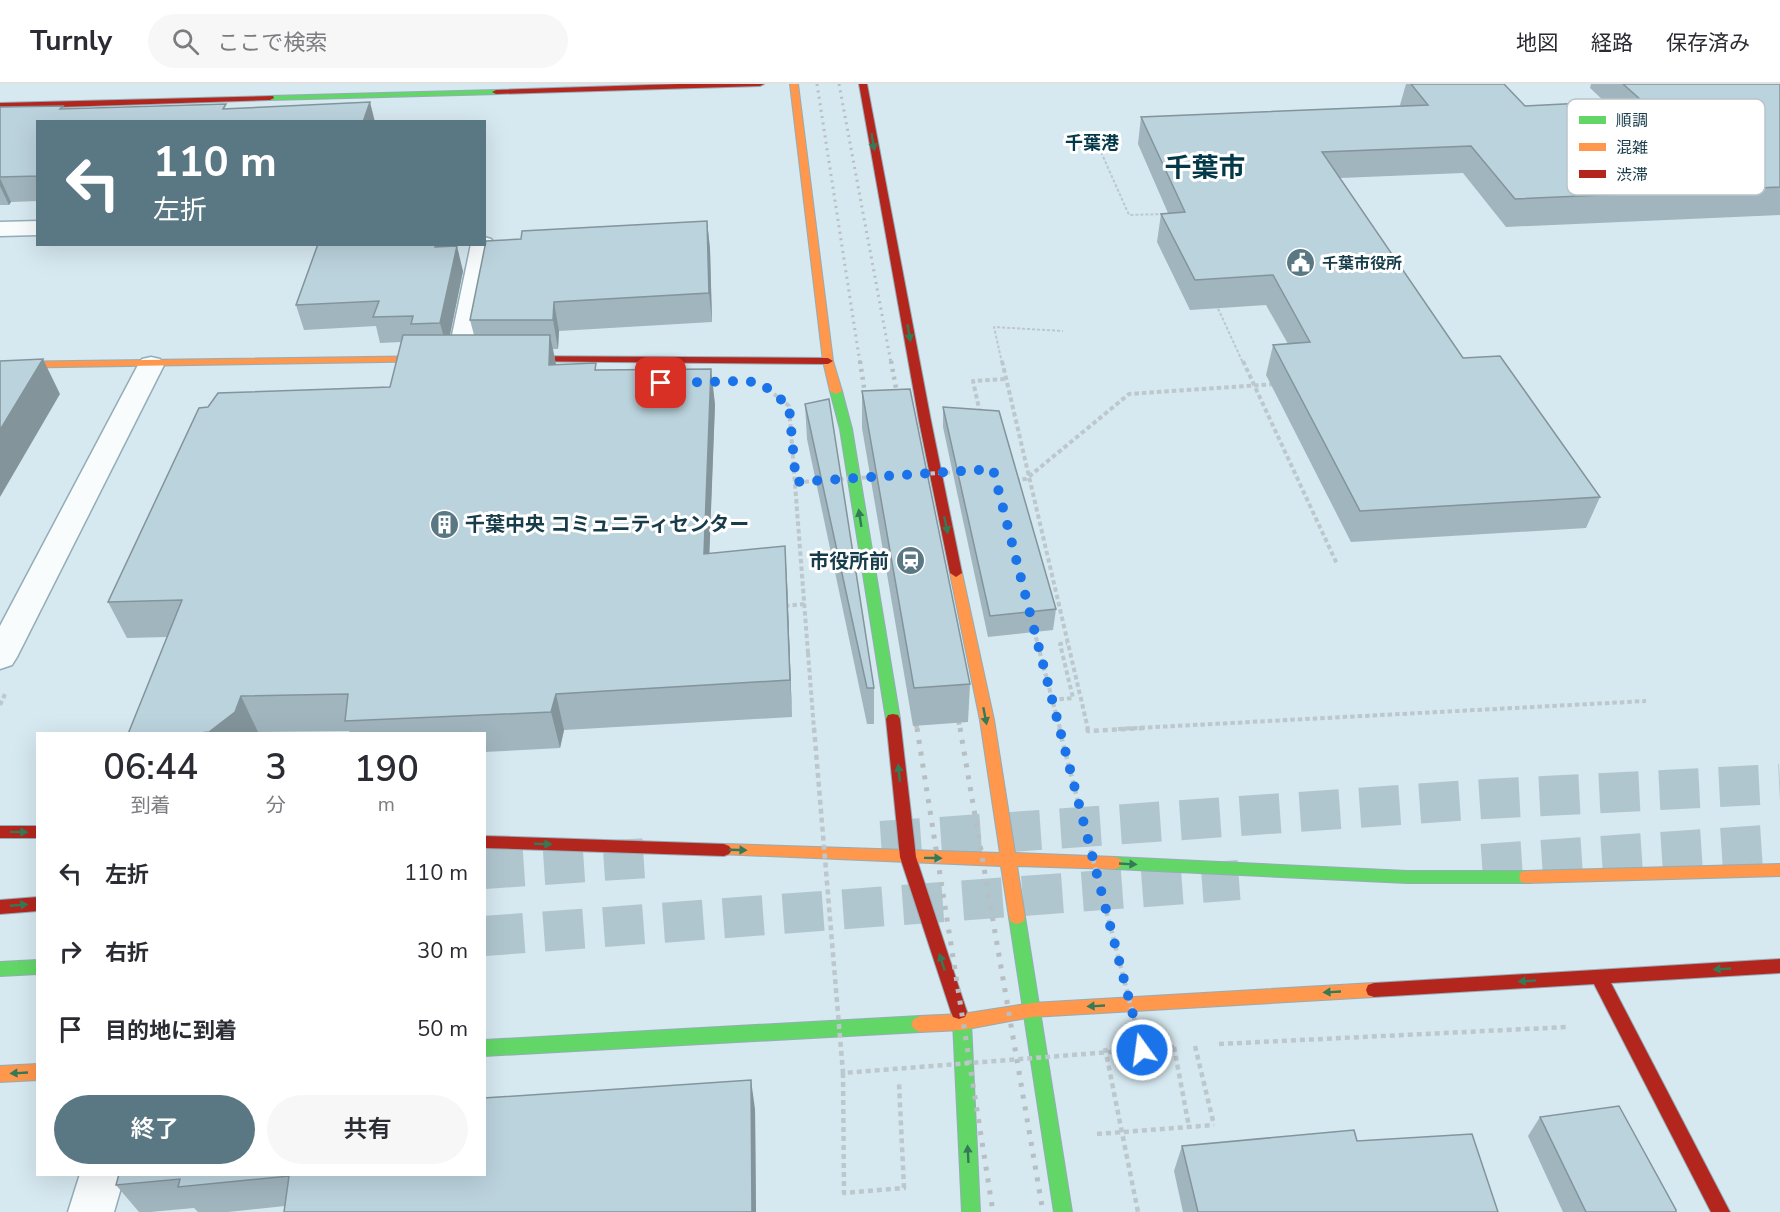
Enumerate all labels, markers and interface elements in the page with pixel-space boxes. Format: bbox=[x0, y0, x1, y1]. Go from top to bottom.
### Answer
search box bbox=[148, 14, 568, 68]
text: Turnly bbox=[30, 22, 112, 60]
icon: search bbox=[169, 25, 202, 58]
text: ここで検索 bbox=[217, 28, 327, 58]
text: 地図 bbox=[1516, 29, 1558, 57]
text: 経路 bbox=[1591, 29, 1633, 57]
text: 保存済み bbox=[1666, 29, 1750, 57]
legend bbox=[1567, 99, 1765, 195]
text: 順調 bbox=[1616, 110, 1648, 132]
district label: 千葉港 bbox=[1065, 131, 1119, 155]
one-way arrow bbox=[869, 132, 878, 151]
text: 110 m bbox=[153, 134, 277, 191]
text: 混雑 bbox=[1616, 137, 1648, 159]
icon: left bbox=[54, 144, 132, 222]
district label: 千葉市 bbox=[1165, 150, 1246, 187]
text: 渋滞 bbox=[1616, 164, 1648, 186]
text: 左折 bbox=[153, 192, 207, 229]
public building icon: 千葉市役所 bbox=[1285, 247, 1317, 279]
place label: 千葉市役所 bbox=[1322, 253, 1402, 275]
one-way arrow bbox=[905, 324, 914, 343]
pin bbox=[635, 357, 686, 408]
icon: arrive bbox=[644, 366, 677, 399]
building icon: 千葉中央 コミュニティセンター bbox=[428, 508, 460, 540]
one-way arrow bbox=[856, 508, 865, 527]
place label: 千葉中央 コミュニティセンター bbox=[465, 511, 749, 538]
one-way arrow bbox=[942, 515, 951, 534]
station icon: 市役所前 bbox=[894, 545, 926, 577]
place label: 市役所前 bbox=[809, 548, 889, 575]
one-way arrow bbox=[981, 706, 990, 725]
text: 06:44 bbox=[103, 743, 198, 792]
text: 3 bbox=[265, 743, 287, 792]
text: 190 bbox=[354, 745, 419, 794]
one-way arrow bbox=[894, 763, 904, 782]
text: m bbox=[378, 791, 395, 818]
text: 到着 bbox=[131, 792, 171, 819]
text: 分 bbox=[266, 792, 286, 819]
one-way arrow bbox=[9, 827, 28, 837]
one-way arrow bbox=[533, 839, 552, 849]
one-way arrow bbox=[728, 845, 747, 855]
one-way arrow bbox=[923, 853, 942, 862]
icon: left bbox=[54, 857, 87, 890]
text: 110 m bbox=[404, 858, 468, 888]
text: 左折 bbox=[105, 860, 149, 890]
one-way arrow bbox=[1118, 860, 1137, 869]
one-way arrow bbox=[9, 900, 28, 910]
icon: right bbox=[54, 935, 87, 968]
text: 30 m bbox=[417, 936, 468, 966]
text: 右折 bbox=[105, 938, 149, 968]
one-way arrow bbox=[937, 953, 947, 971]
one-way arrow bbox=[1712, 965, 1731, 974]
one-way arrow bbox=[1517, 976, 1536, 986]
one-way arrow bbox=[1323, 988, 1342, 997]
one-way arrow bbox=[1086, 1002, 1105, 1011]
icon: arrive bbox=[54, 1013, 87, 1046]
text: 50 m bbox=[417, 1014, 468, 1044]
text: 目的地に到着 bbox=[105, 1016, 237, 1046]
position arrow bbox=[1110, 1018, 1174, 1082]
one-way arrow bbox=[9, 1069, 28, 1078]
button: 終了 bbox=[54, 1095, 255, 1164]
button: 共有 bbox=[267, 1095, 468, 1164]
one-way arrow bbox=[963, 1144, 972, 1163]

